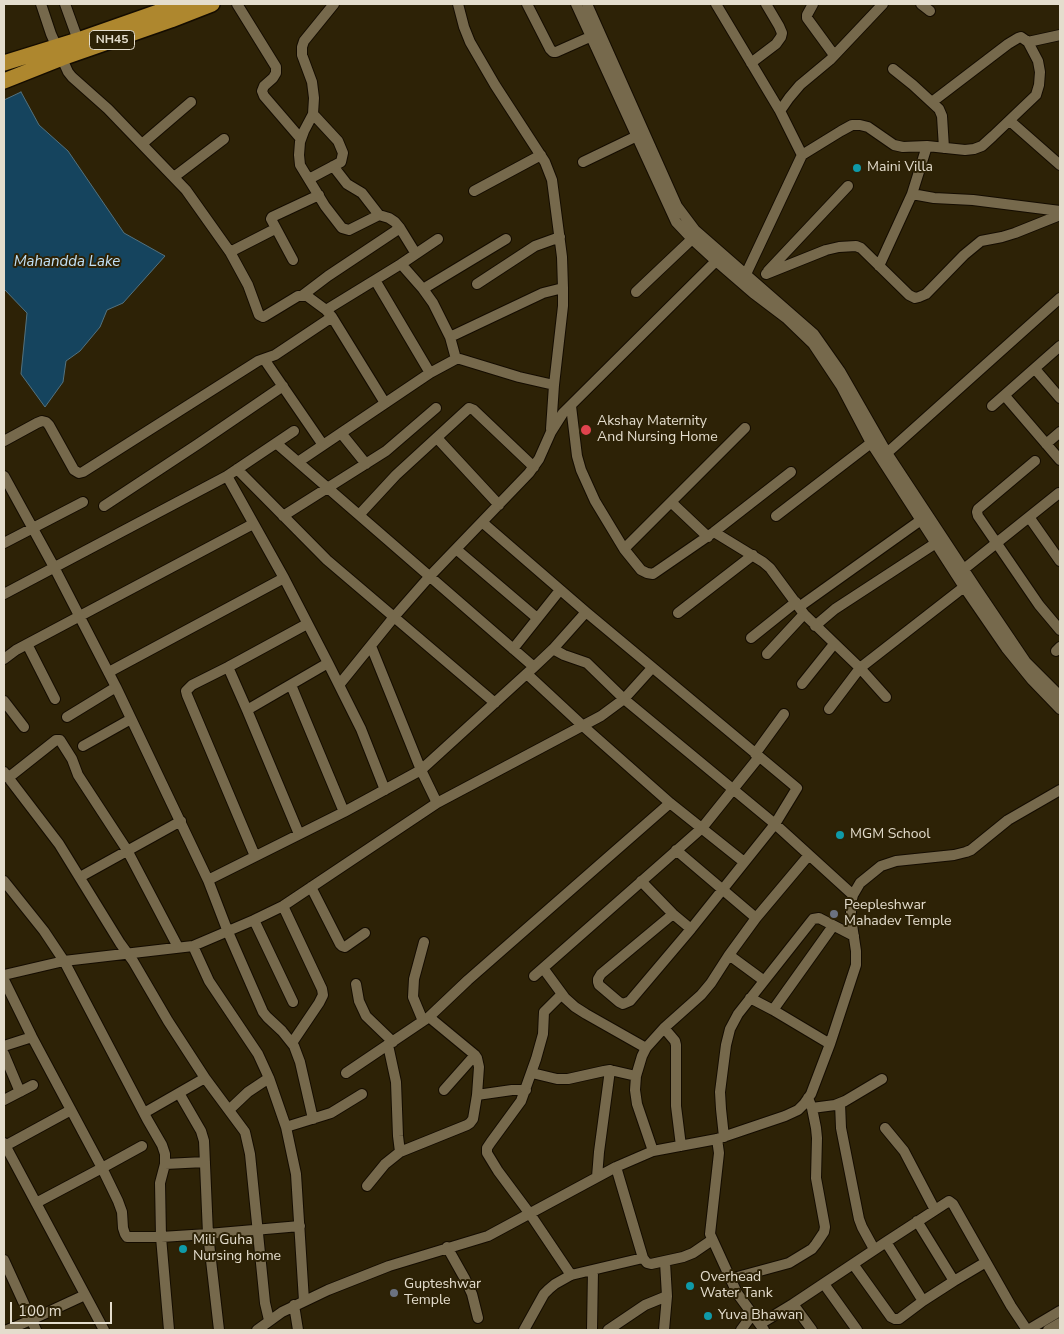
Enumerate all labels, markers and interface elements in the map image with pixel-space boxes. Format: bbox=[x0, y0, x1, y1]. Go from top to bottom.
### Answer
road number: NH45 bbox=[90, 30, 134, 50]
place label: Maini Villa bbox=[867, 160, 933, 176]
marker: Maini Villa bbox=[851, 162, 863, 174]
water label: Mahandda Lake bbox=[14, 253, 120, 271]
place label: Akshay Maternity And Nursing Home bbox=[597, 414, 718, 447]
marker: Akshay Maternity And Nursing Home bbox=[579, 423, 593, 437]
place label: MGM School bbox=[850, 827, 930, 843]
marker: MGM School bbox=[834, 829, 846, 841]
place label: Peepleshwar Mahadev Temple bbox=[844, 898, 952, 930]
marker: Peepleshwar Mahadev Temple bbox=[828, 908, 840, 920]
place label: Mili Guha Nursing home bbox=[193, 1233, 281, 1266]
marker: Mili Guha Nursing home bbox=[177, 1243, 189, 1255]
place label: Overhead Water Tank bbox=[700, 1270, 773, 1302]
place label: Gupteshwar Temple bbox=[404, 1277, 481, 1310]
marker: Overhead Water Tank bbox=[684, 1280, 696, 1292]
marker: Gupteshwar Temple bbox=[388, 1287, 400, 1299]
scale bar bbox=[12, 1292, 115, 1324]
text: 100 m bbox=[18, 1301, 62, 1321]
place label: Yuva Bhawan bbox=[718, 1308, 803, 1324]
marker: Yuva Bhawan bbox=[702, 1310, 714, 1322]

